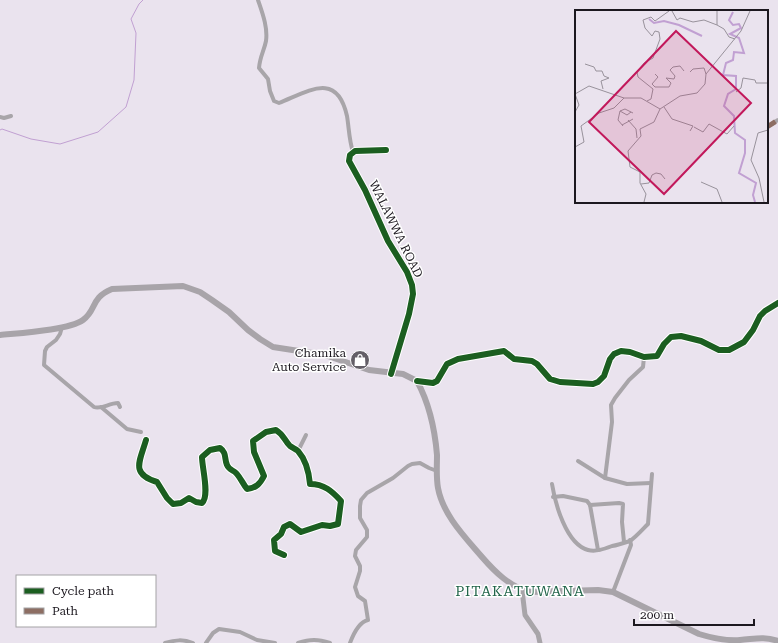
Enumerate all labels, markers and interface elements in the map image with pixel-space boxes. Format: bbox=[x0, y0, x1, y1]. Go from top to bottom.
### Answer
inset map bbox=[575, 10, 768, 203]
street label: WALAWWA ROAD bbox=[366, 178, 426, 280]
place label: Chamika Auto Service bbox=[272, 346, 346, 374]
shop icon: Chamika Auto Service bbox=[349, 349, 371, 371]
legend bbox=[16, 575, 156, 627]
district label: PITAKATUWANA bbox=[455, 583, 585, 599]
text: Cycle path bbox=[52, 584, 114, 598]
scale bar bbox=[634, 601, 754, 627]
text: Path bbox=[52, 604, 78, 618]
text: 200 m bbox=[640, 608, 674, 622]

